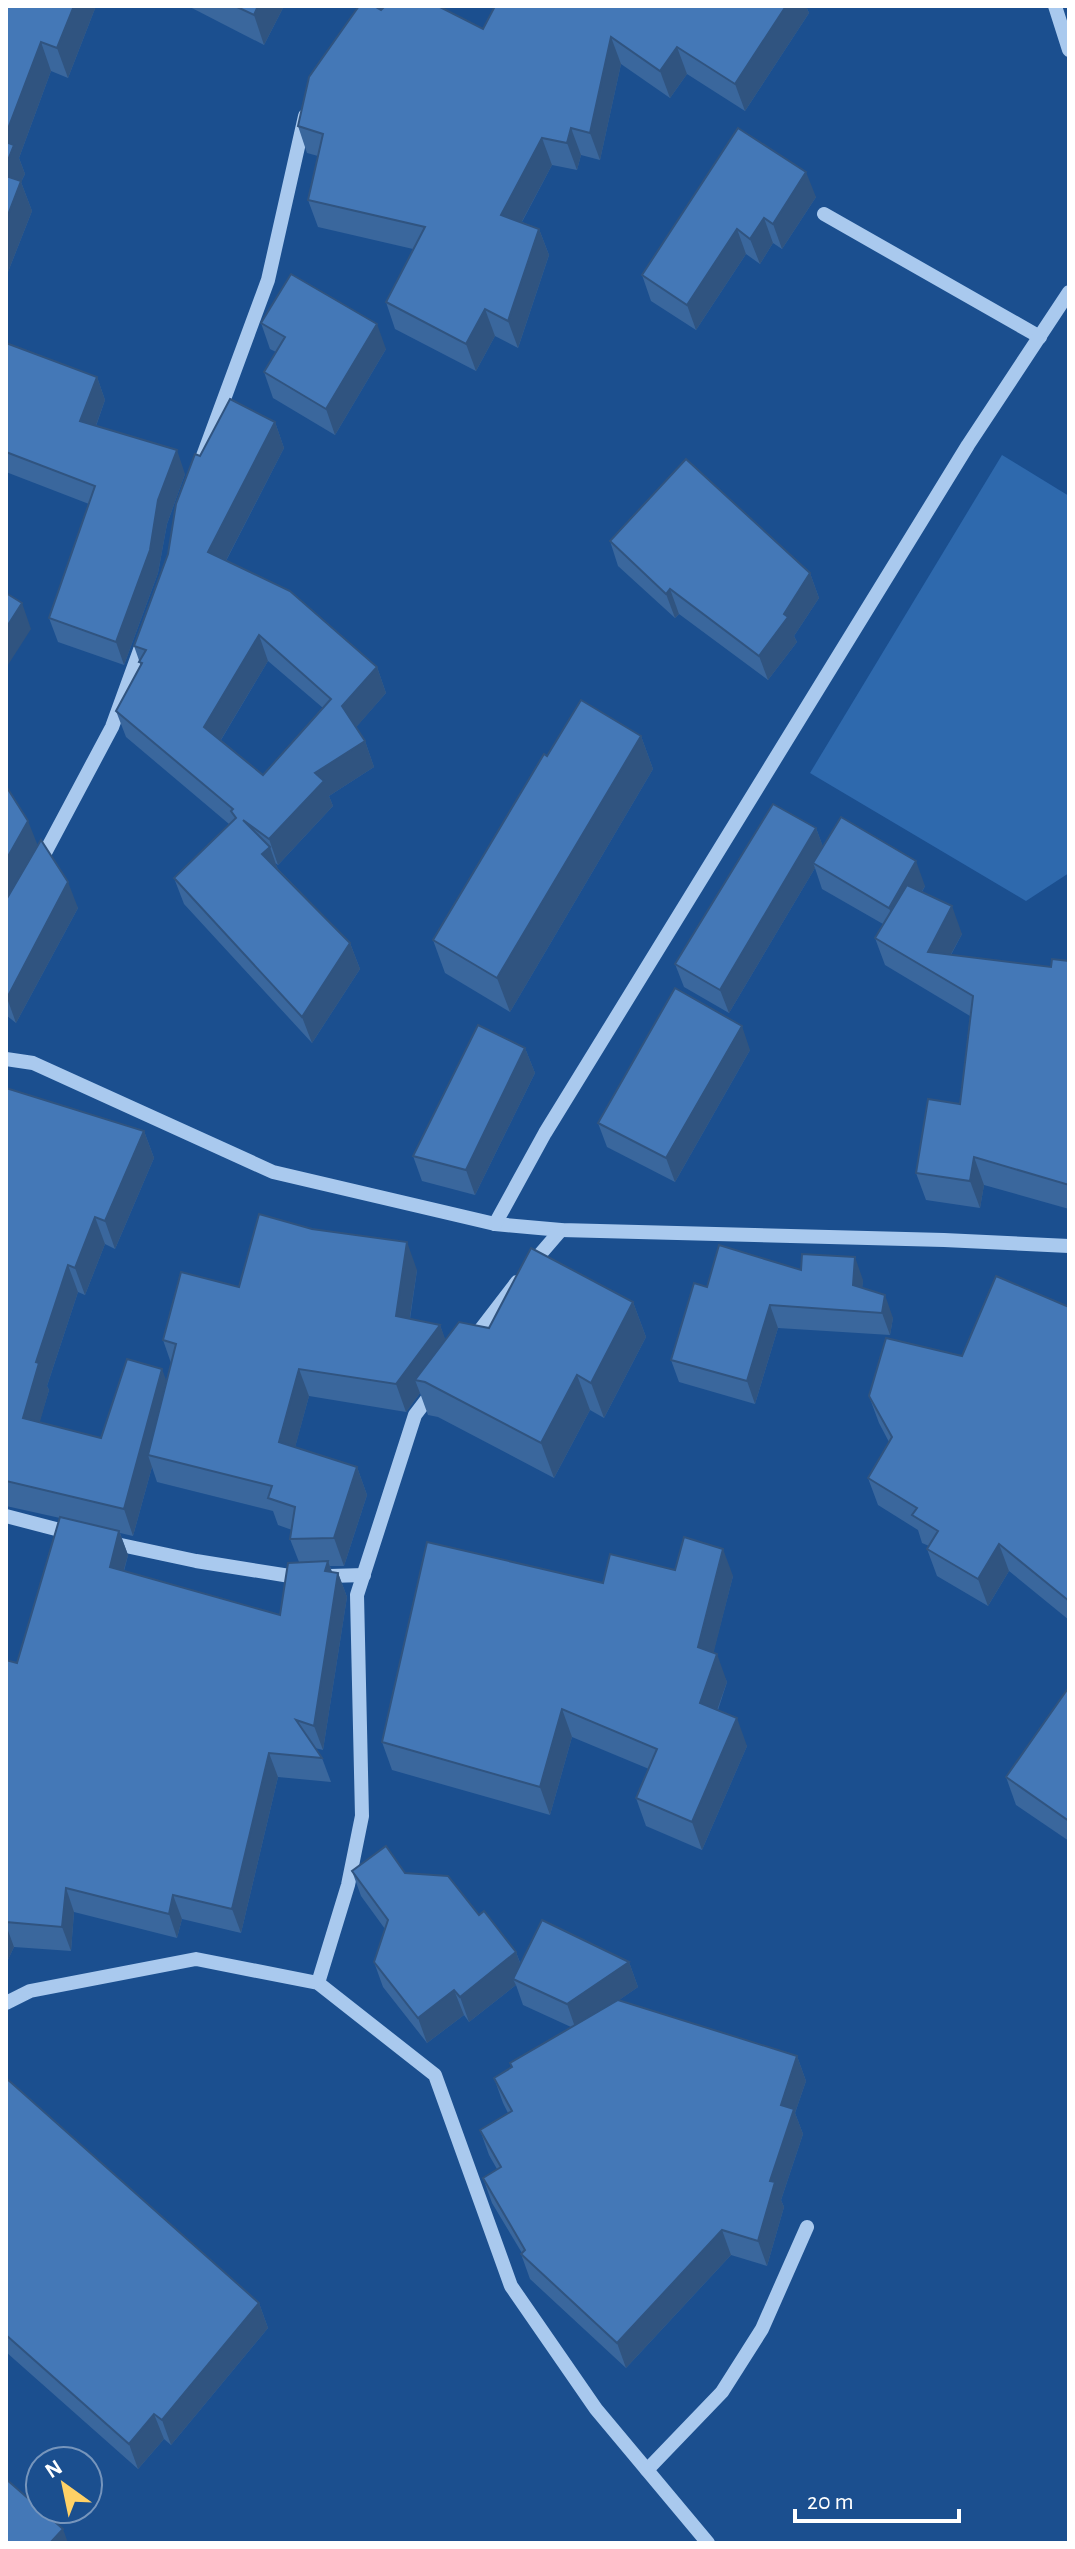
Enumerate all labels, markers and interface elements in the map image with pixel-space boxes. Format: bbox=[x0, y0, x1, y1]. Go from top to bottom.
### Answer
north arrow bbox=[24, 2445, 104, 2525]
text: N bbox=[41, 2456, 66, 2482]
scale bar bbox=[795, 2473, 959, 2523]
text: 20 m bbox=[807, 2490, 854, 2514]

